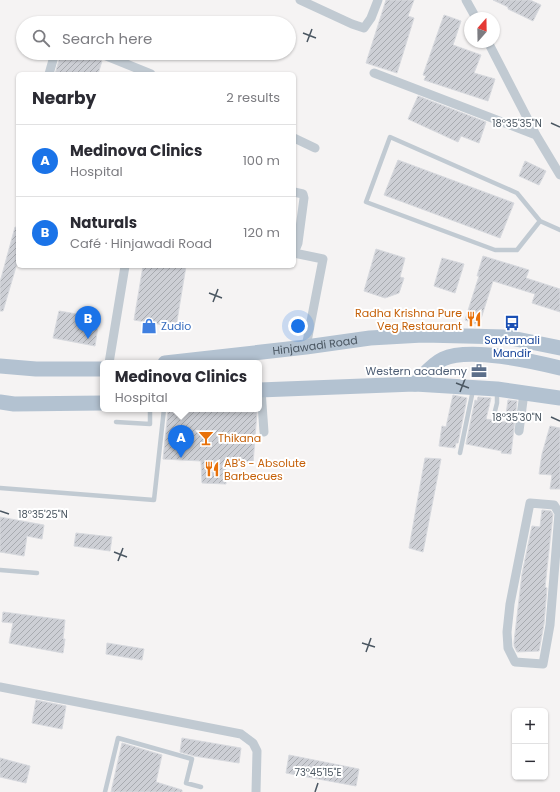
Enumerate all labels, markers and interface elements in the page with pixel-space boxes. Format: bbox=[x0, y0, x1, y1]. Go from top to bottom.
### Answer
north arrow bbox=[464, 12, 500, 48]
search box bbox=[16, 16, 296, 60]
icon: search bbox=[30, 27, 52, 49]
text: Search here bbox=[62, 28, 152, 49]
text: Nearby bbox=[32, 86, 96, 110]
text: 2 results bbox=[226, 88, 280, 107]
text: 18°35'35"N bbox=[492, 116, 542, 131]
text: Medinova Clinics bbox=[70, 140, 202, 161]
text: A bbox=[40, 151, 50, 170]
text: 100 m bbox=[243, 151, 280, 170]
text: Hospital bbox=[70, 162, 123, 181]
text: Naturals bbox=[70, 212, 137, 233]
text: B bbox=[41, 223, 49, 242]
text: 120 m bbox=[243, 223, 280, 242]
text: Café · Hinjawadi Road bbox=[70, 234, 212, 253]
place label: Radha Krishna Pure Veg Restaurant bbox=[355, 305, 462, 334]
pin: B bbox=[75, 306, 101, 339]
restaurant icon: Radha Krishna Pure Veg Restaurant bbox=[465, 310, 483, 328]
bus stop icon: Savtamali Mandir bbox=[503, 314, 521, 332]
your location bbox=[288, 316, 308, 336]
shop icon: Zudio bbox=[140, 317, 158, 335]
place label: Zudio bbox=[161, 318, 191, 334]
street label: Hinjawadi Road bbox=[272, 332, 359, 359]
place label: Savtamali Mandir bbox=[484, 332, 540, 361]
popup bbox=[100, 360, 262, 412]
office icon: Western academy bbox=[470, 362, 488, 380]
place label: Western academy bbox=[365, 363, 468, 379]
text: Medinova Clinics bbox=[115, 366, 247, 387]
text: Hospital bbox=[115, 388, 168, 407]
text: 18°35'30"N bbox=[492, 410, 542, 425]
pin: A bbox=[168, 425, 194, 458]
bar icon: Thikana bbox=[197, 429, 215, 447]
place label: Thikana bbox=[218, 430, 261, 446]
place label: AB's - Absolute Barbecues bbox=[224, 455, 306, 484]
restaurant icon: AB's - Absolute Barbecues bbox=[203, 460, 221, 478]
text: 18°35'25"N bbox=[18, 507, 68, 522]
map controls bbox=[512, 708, 548, 780]
button: + bbox=[512, 708, 548, 744]
button: − bbox=[512, 744, 548, 780]
text: 73°45'15"E bbox=[294, 765, 342, 780]

